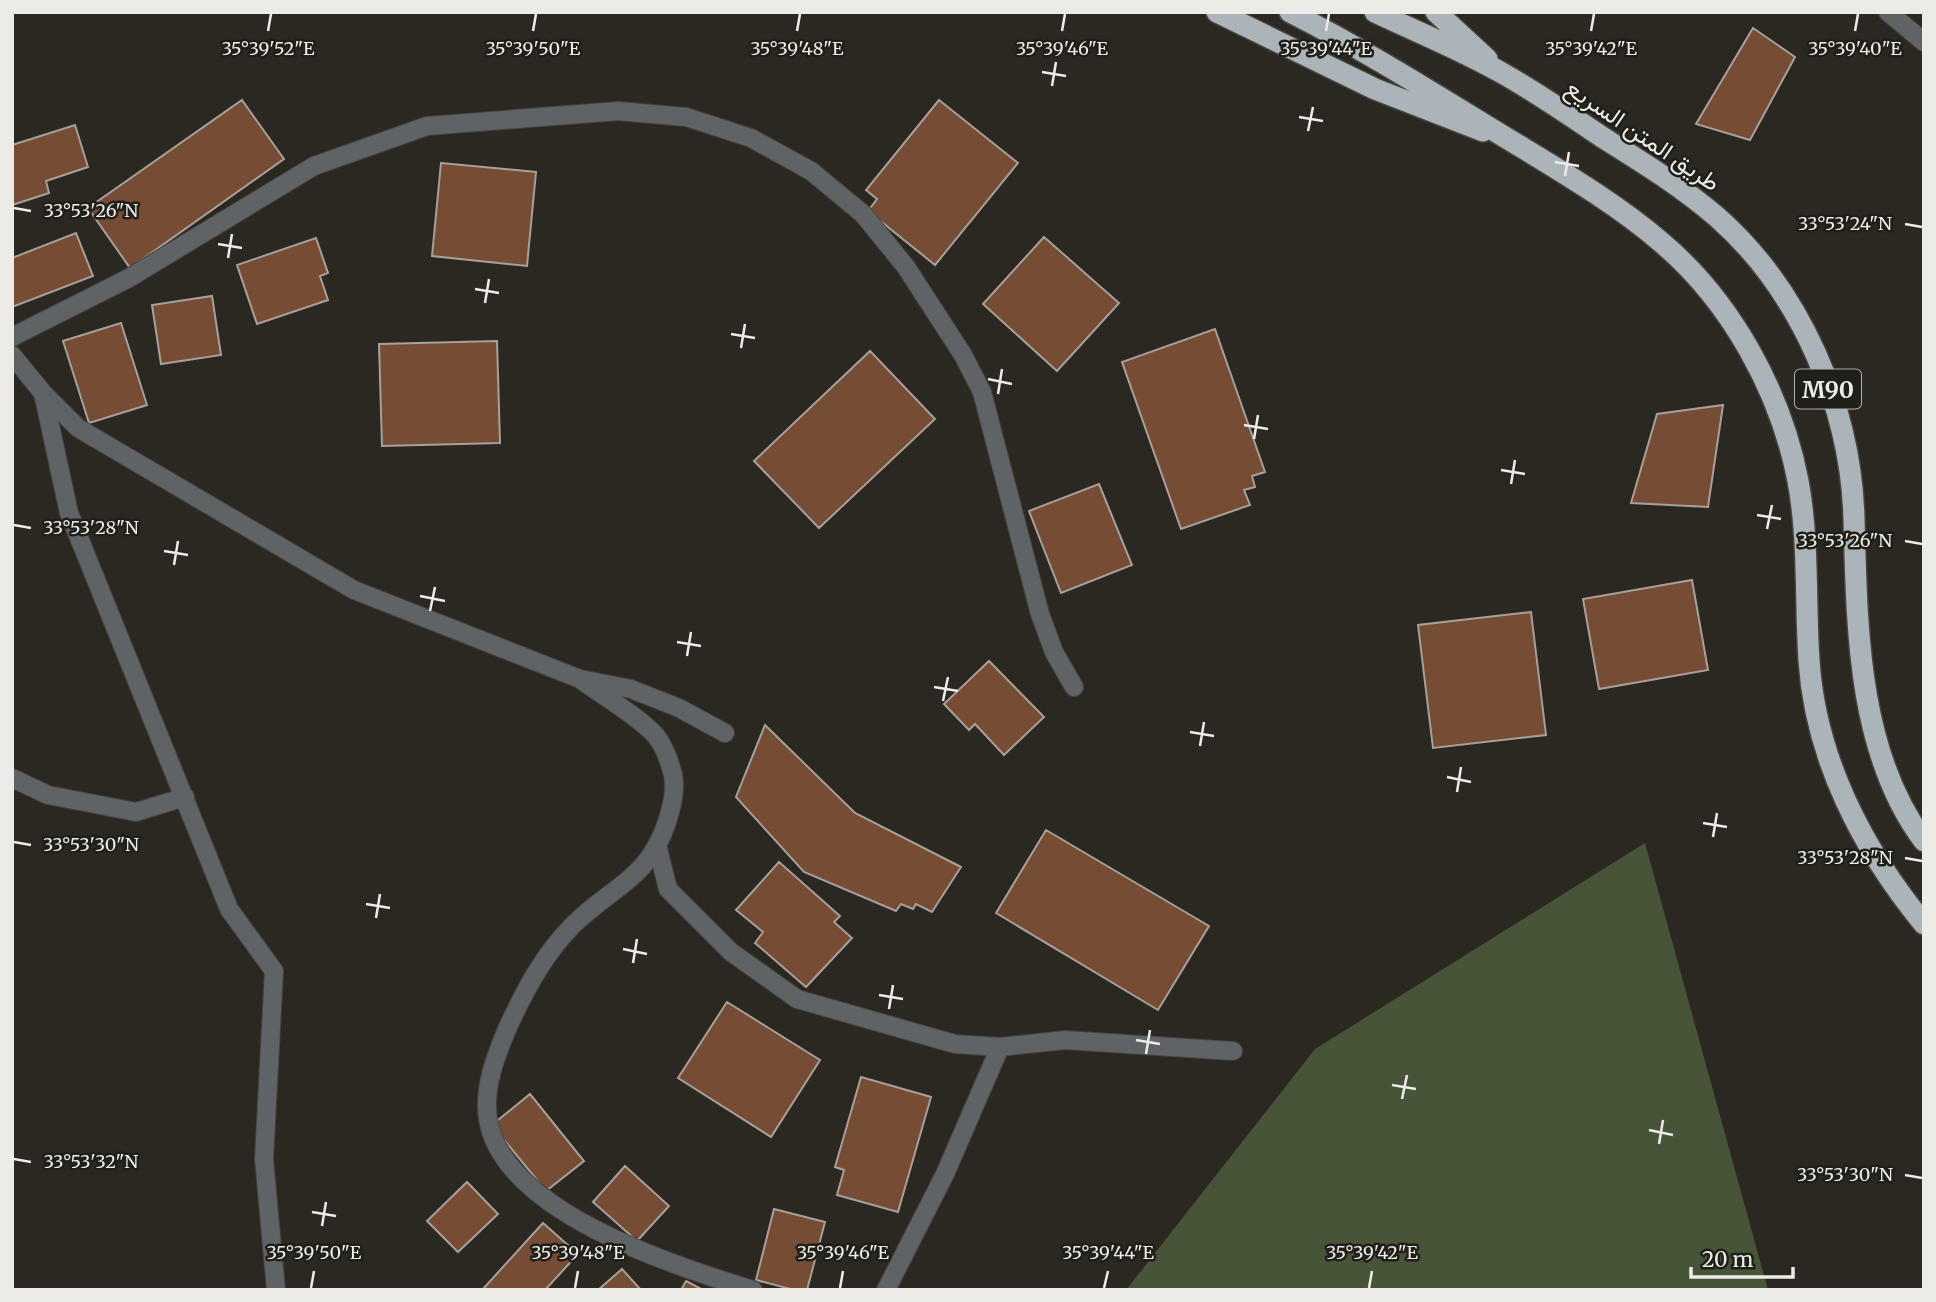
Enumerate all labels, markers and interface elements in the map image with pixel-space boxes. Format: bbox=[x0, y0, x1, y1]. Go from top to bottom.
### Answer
text: 35°39'52"E bbox=[222, 37, 315, 60]
text: 35°39'50"E bbox=[486, 37, 581, 60]
text: 35°39'48"E bbox=[751, 37, 844, 60]
text: 35°39'46"E bbox=[1016, 37, 1109, 60]
text: 35°39'44"E bbox=[1280, 37, 1372, 60]
text: 35°39'42"E bbox=[1545, 37, 1637, 60]
text: 35°39'40"E bbox=[1808, 37, 1902, 60]
street label: طريق المتن السريع bbox=[1559, 72, 1726, 200]
text: 33°53'26"N bbox=[44, 199, 138, 222]
text: 33°53'24"N bbox=[1798, 212, 1892, 235]
road number: M90 bbox=[1795, 370, 1861, 408]
text: 33°53'28"N bbox=[43, 516, 139, 539]
text: 33°53'26"N bbox=[1798, 529, 1892, 552]
text: 33°53'30"N bbox=[43, 833, 139, 856]
text: 33°53'28"N bbox=[1797, 846, 1893, 869]
text: 33°53'32"N bbox=[44, 1150, 138, 1173]
text: 33°53'30"N bbox=[1797, 1163, 1893, 1186]
scale bar bbox=[1691, 1236, 1792, 1280]
text: 35°39'50"E bbox=[267, 1241, 362, 1264]
text: 35°39'48"E bbox=[532, 1241, 625, 1264]
text: 35°39'46"E bbox=[797, 1241, 890, 1264]
text: 35°39'44"E bbox=[1062, 1241, 1154, 1264]
text: 35°39'42"E bbox=[1326, 1241, 1418, 1264]
text: 20 m bbox=[1702, 1246, 1754, 1273]

